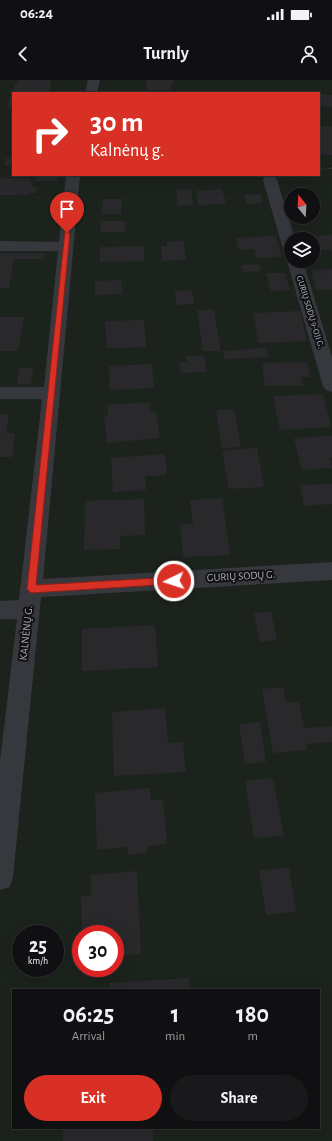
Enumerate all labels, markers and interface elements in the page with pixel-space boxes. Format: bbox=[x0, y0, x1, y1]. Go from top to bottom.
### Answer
text: 06:24 bbox=[20, 6, 53, 21]
icon: back bbox=[12, 43, 34, 65]
icon: person bbox=[298, 43, 320, 65]
text: Turnly bbox=[143, 45, 189, 63]
icon: right bbox=[24, 108, 76, 160]
text: 30 m bbox=[90, 109, 143, 137]
text: Kalnėnų g. bbox=[90, 142, 164, 160]
north arrow bbox=[284, 188, 320, 224]
map controls bbox=[284, 188, 320, 268]
pin bbox=[50, 192, 84, 233]
icon: arrive bbox=[56, 198, 78, 220]
button: layers bbox=[284, 232, 320, 268]
street label: GURIŲ SODŲ 9-OJI G. bbox=[295, 275, 325, 349]
position arrow bbox=[153, 560, 195, 602]
street label: GURIŲ SODŲ G. bbox=[207, 569, 275, 583]
street label: KALNĖNŲ G. bbox=[18, 605, 34, 661]
speed limit sign: 30 bbox=[72, 925, 124, 977]
text: 25 bbox=[29, 936, 47, 956]
text: km/h bbox=[28, 956, 48, 966]
text: 06:25 bbox=[63, 1003, 114, 1027]
text: 1 bbox=[171, 1003, 179, 1027]
text: 180 bbox=[236, 1003, 269, 1027]
text: Arrival bbox=[72, 1030, 105, 1043]
text: min bbox=[165, 1030, 185, 1043]
text: m bbox=[247, 1030, 258, 1043]
button: Exit bbox=[24, 1075, 162, 1121]
button: Share bbox=[170, 1075, 308, 1121]

